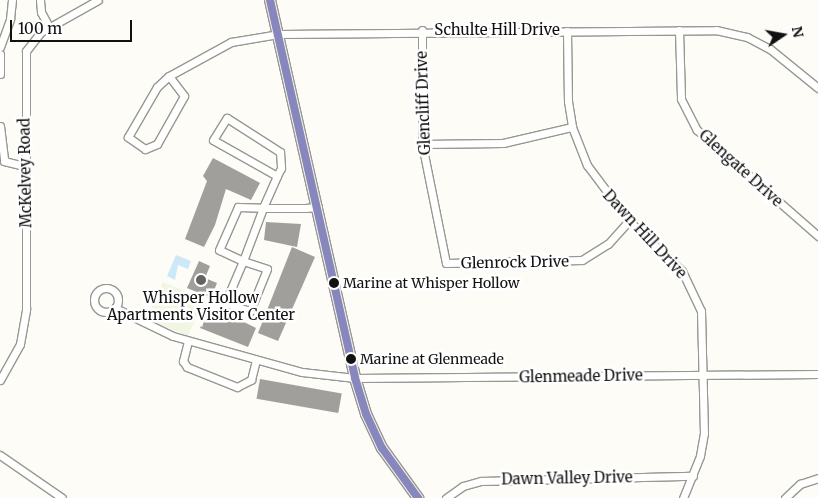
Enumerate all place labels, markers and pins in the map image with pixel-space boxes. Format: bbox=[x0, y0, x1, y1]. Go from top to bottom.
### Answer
marker: Whisper Hollow Apartments Visitor Center bbox=[195, 274, 207, 286]
place label: Marine at Whisper Hollow bbox=[343, 275, 520, 291]
marker: Marine at Whisper Hollow bbox=[329, 278, 339, 288]
place label: Whisper Hollow Apartments Visitor Center bbox=[107, 288, 295, 323]
place label: Marine at Glenmeade bbox=[360, 351, 504, 367]
marker: Marine at Glenmeade bbox=[346, 354, 356, 364]

